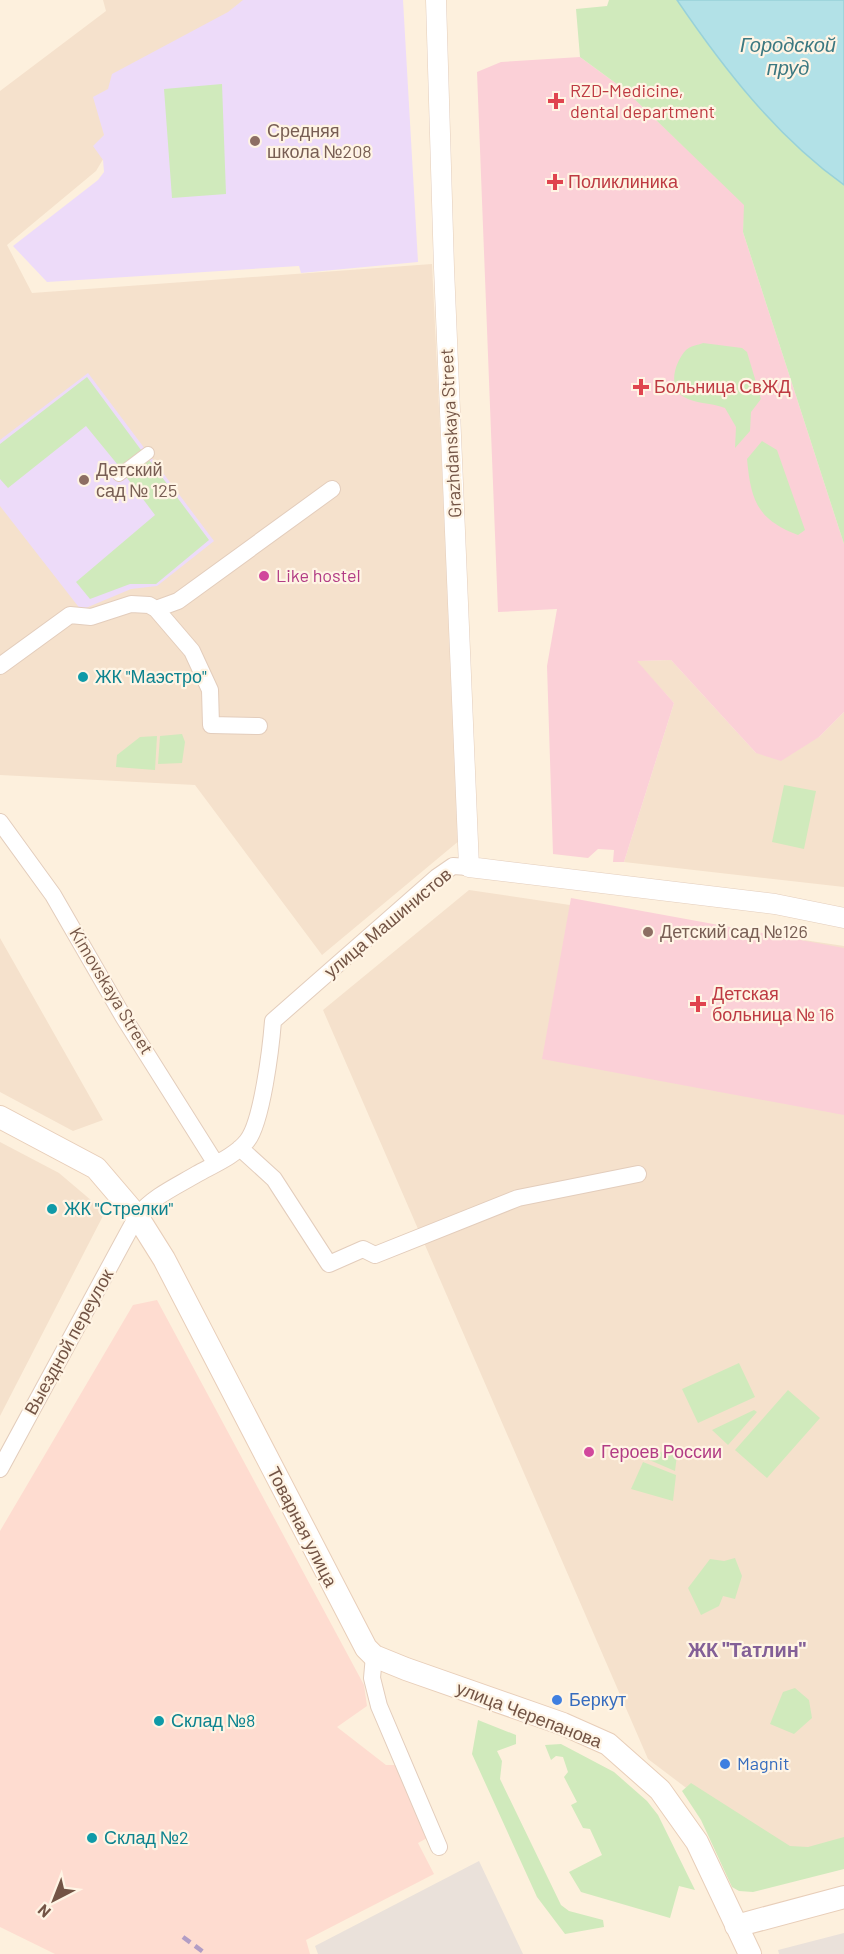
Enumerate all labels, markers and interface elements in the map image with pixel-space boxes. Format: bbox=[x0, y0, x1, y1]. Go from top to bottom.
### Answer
water label: Городской пруд bbox=[740, 32, 836, 79]
place label: RZD-Medicine, dental department bbox=[570, 79, 715, 122]
marker: RZD-Medicine, dental department bbox=[547, 92, 565, 110]
place label: Средняя школа №208 bbox=[267, 119, 372, 162]
marker: Средняя школа №208 bbox=[248, 134, 262, 148]
place label: Поликлиника bbox=[568, 170, 679, 192]
marker: Поликлиника bbox=[546, 173, 564, 191]
street label: Grazhdanskaya Street bbox=[435, 348, 465, 518]
place label: Больница СвЖД bbox=[654, 375, 791, 397]
marker: Больница СвЖД bbox=[632, 378, 650, 396]
place label: Детский сад № 125 bbox=[96, 458, 177, 501]
marker: Детский сад № 125 bbox=[77, 473, 91, 487]
place label: Like hostel bbox=[276, 564, 361, 586]
marker: Like hostel bbox=[257, 569, 271, 583]
place label: ЖК "Маэстро" bbox=[95, 665, 207, 687]
marker: ЖК "Маэстро" bbox=[76, 670, 90, 684]
street label: улица Машинистов bbox=[319, 863, 455, 982]
place label: Детский сад №126 bbox=[660, 920, 808, 942]
street label: Kimovskaya Street bbox=[65, 923, 158, 1058]
marker: Детский сад №126 bbox=[641, 925, 655, 939]
place label: Детская больница № 16 bbox=[712, 982, 834, 1025]
marker: Детская больница № 16 bbox=[689, 995, 707, 1013]
place label: ЖК "Стрелки" bbox=[64, 1197, 174, 1219]
marker: ЖК "Стрелки" bbox=[45, 1202, 59, 1216]
street label: Выездной переулок bbox=[19, 1265, 117, 1418]
place label: Героев России bbox=[601, 1440, 722, 1462]
marker: Героев России bbox=[582, 1445, 596, 1459]
street label: Товарная улица bbox=[263, 1463, 343, 1591]
district label: ЖК "Татлин" bbox=[687, 1637, 806, 1661]
street label: улица Черепанова bbox=[453, 1676, 606, 1752]
place label: Беркут bbox=[569, 1688, 626, 1710]
marker: Беркут bbox=[550, 1693, 564, 1707]
place label: Склад №8 bbox=[171, 1709, 255, 1731]
marker: Склад №8 bbox=[152, 1714, 166, 1728]
place label: Magnit bbox=[737, 1752, 790, 1774]
marker: Magnit bbox=[718, 1757, 732, 1771]
place label: Склад №2 bbox=[104, 1826, 189, 1848]
marker: Склад №2 bbox=[85, 1831, 99, 1845]
north arrow bbox=[24, 1870, 84, 1930]
text: N bbox=[33, 1901, 54, 1922]

